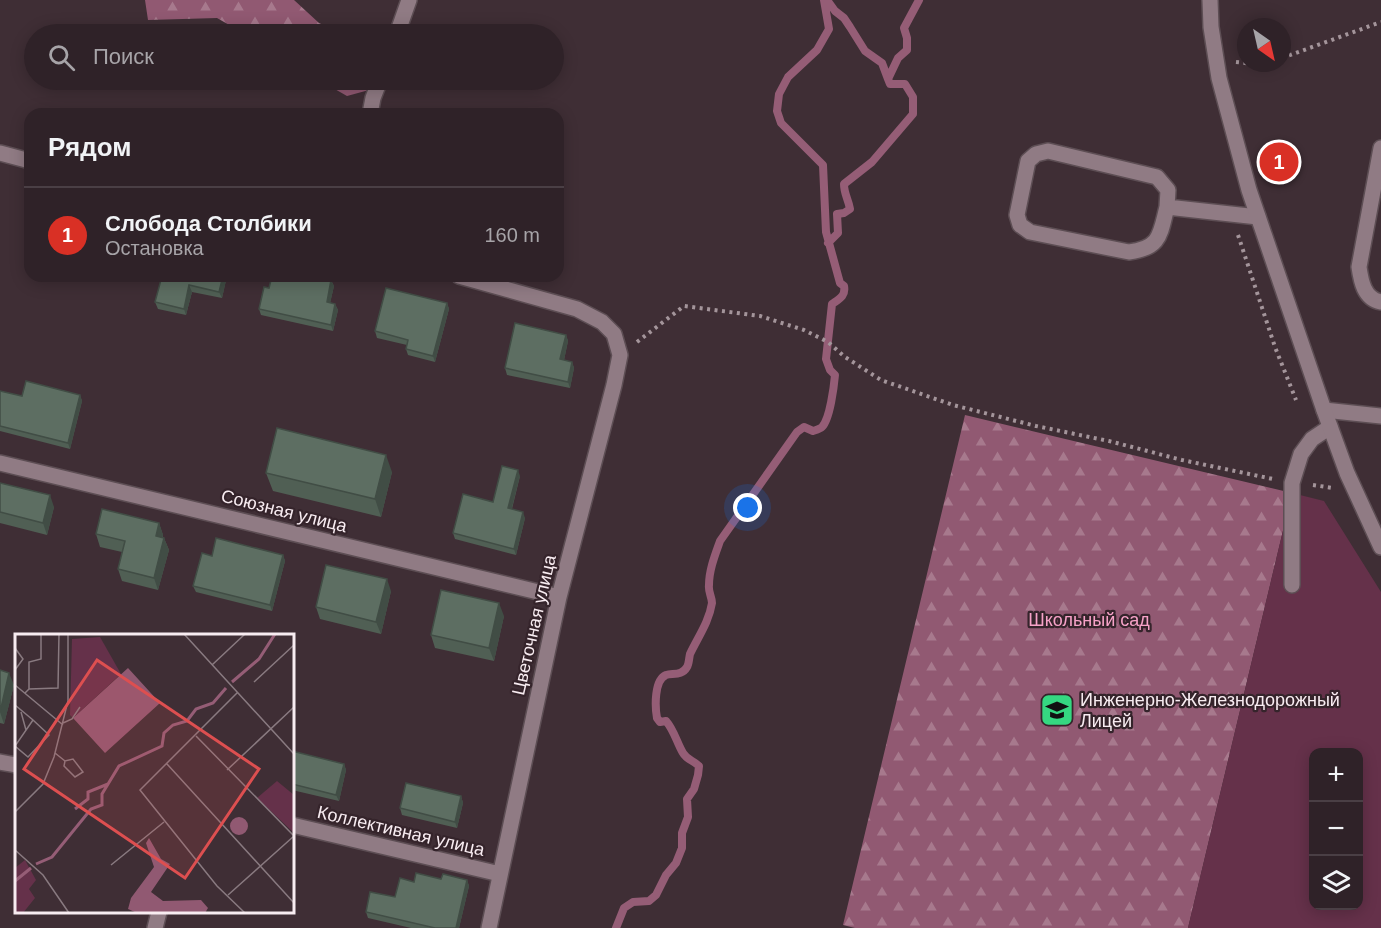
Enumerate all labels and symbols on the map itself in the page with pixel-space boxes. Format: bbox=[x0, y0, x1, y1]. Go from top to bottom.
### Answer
north arrow bbox=[1237, 18, 1291, 72]
pin: 1 bbox=[1260, 140, 1298, 184]
street label: Союзная улица bbox=[219, 486, 350, 537]
your location bbox=[733, 493, 762, 522]
street label: Цветочная улица bbox=[508, 552, 560, 697]
park label: Школьный сад bbox=[1028, 610, 1150, 630]
inset map bbox=[15, 634, 294, 913]
place label: Инженерно-Железнодорожный Лицей bbox=[1080, 690, 1340, 731]
school or university icon: Инженерно-Железнодорожный Лицей bbox=[1039, 692, 1075, 728]
street label: Коллективная улица bbox=[315, 802, 488, 860]

